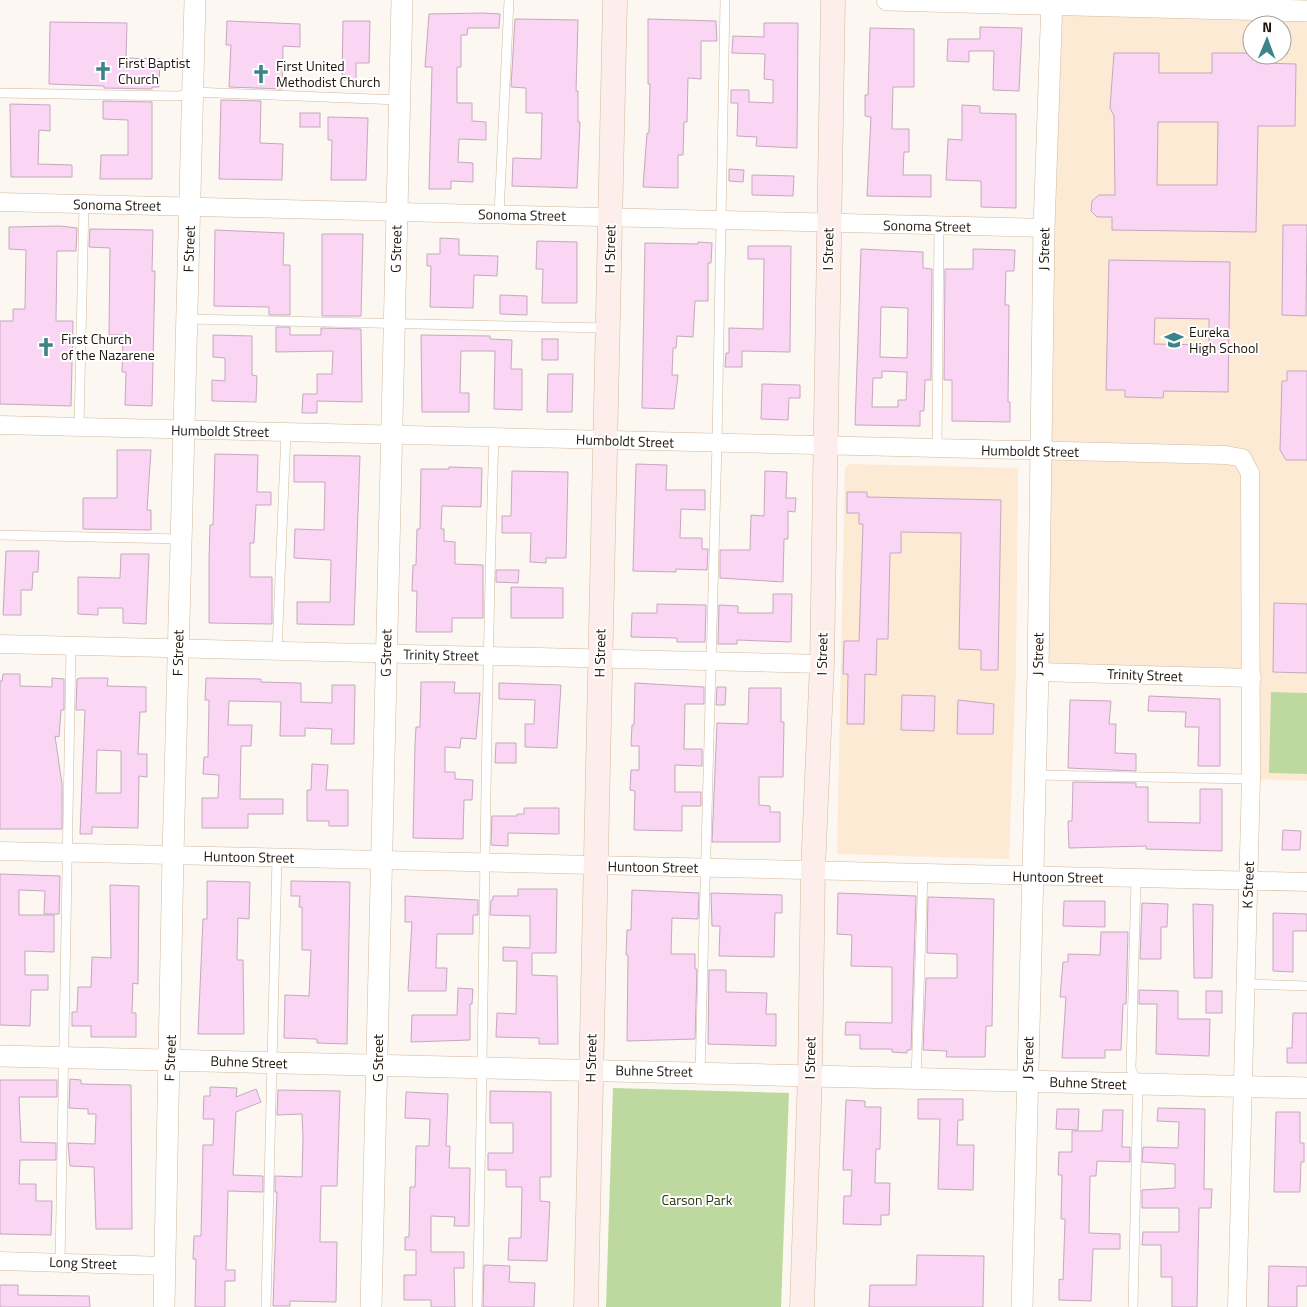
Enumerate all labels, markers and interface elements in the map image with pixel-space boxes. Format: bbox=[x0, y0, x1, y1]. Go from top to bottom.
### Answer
north arrow bbox=[1242, 15, 1292, 65]
text: N bbox=[1262, 16, 1272, 37]
place label: First Baptist Church bbox=[118, 52, 190, 89]
place label: First United Methodist Church bbox=[276, 55, 380, 92]
church icon: First Baptist Church bbox=[92, 60, 114, 82]
church icon: First United Methodist Church bbox=[250, 63, 272, 85]
street label: Sonoma Street bbox=[73, 193, 161, 216]
street label: Sonoma Street bbox=[478, 203, 566, 226]
street label: Sonoma Street bbox=[883, 214, 971, 237]
street label: H Street bbox=[599, 224, 620, 273]
street label: F Street bbox=[177, 225, 200, 273]
street label: G Street bbox=[385, 225, 406, 273]
street label: I Street bbox=[817, 227, 838, 270]
street label: J Street bbox=[1033, 227, 1054, 271]
place label: Eureka High School bbox=[1189, 321, 1259, 358]
place label: First Church of the Nazarene bbox=[61, 328, 155, 365]
school or university icon: Eureka High School bbox=[1163, 329, 1185, 351]
church icon: First Church of the Nazarene bbox=[35, 336, 57, 358]
street label: Humboldt Street bbox=[171, 419, 269, 442]
street label: Humboldt Street bbox=[576, 428, 674, 453]
street label: Humboldt Street bbox=[981, 439, 1079, 462]
street label: H Street bbox=[589, 628, 610, 677]
street label: F Street bbox=[167, 629, 188, 676]
street label: G Street bbox=[375, 629, 396, 677]
street label: I Street bbox=[811, 632, 832, 675]
street label: J Street bbox=[1027, 632, 1048, 676]
street label: Trinity Street bbox=[403, 643, 479, 666]
street label: Trinity Street bbox=[1107, 663, 1183, 686]
street label: Huntoon Street bbox=[203, 845, 295, 868]
street label: Huntoon Street bbox=[607, 855, 699, 878]
street label: K Street bbox=[1236, 861, 1259, 909]
street label: Huntoon Street bbox=[1012, 865, 1104, 888]
street label: H Street bbox=[580, 1033, 601, 1082]
street label: F Street bbox=[158, 1034, 181, 1082]
street label: G Street bbox=[367, 1034, 388, 1082]
street label: I Street bbox=[799, 1036, 820, 1079]
street label: J Street bbox=[1017, 1036, 1038, 1080]
street label: Buhne Street bbox=[210, 1050, 288, 1073]
street label: Buhne Street bbox=[615, 1059, 693, 1082]
street label: Buhne Street bbox=[1049, 1071, 1127, 1094]
park label: Carson Park bbox=[662, 1189, 733, 1210]
street label: Long Street bbox=[49, 1251, 117, 1274]

